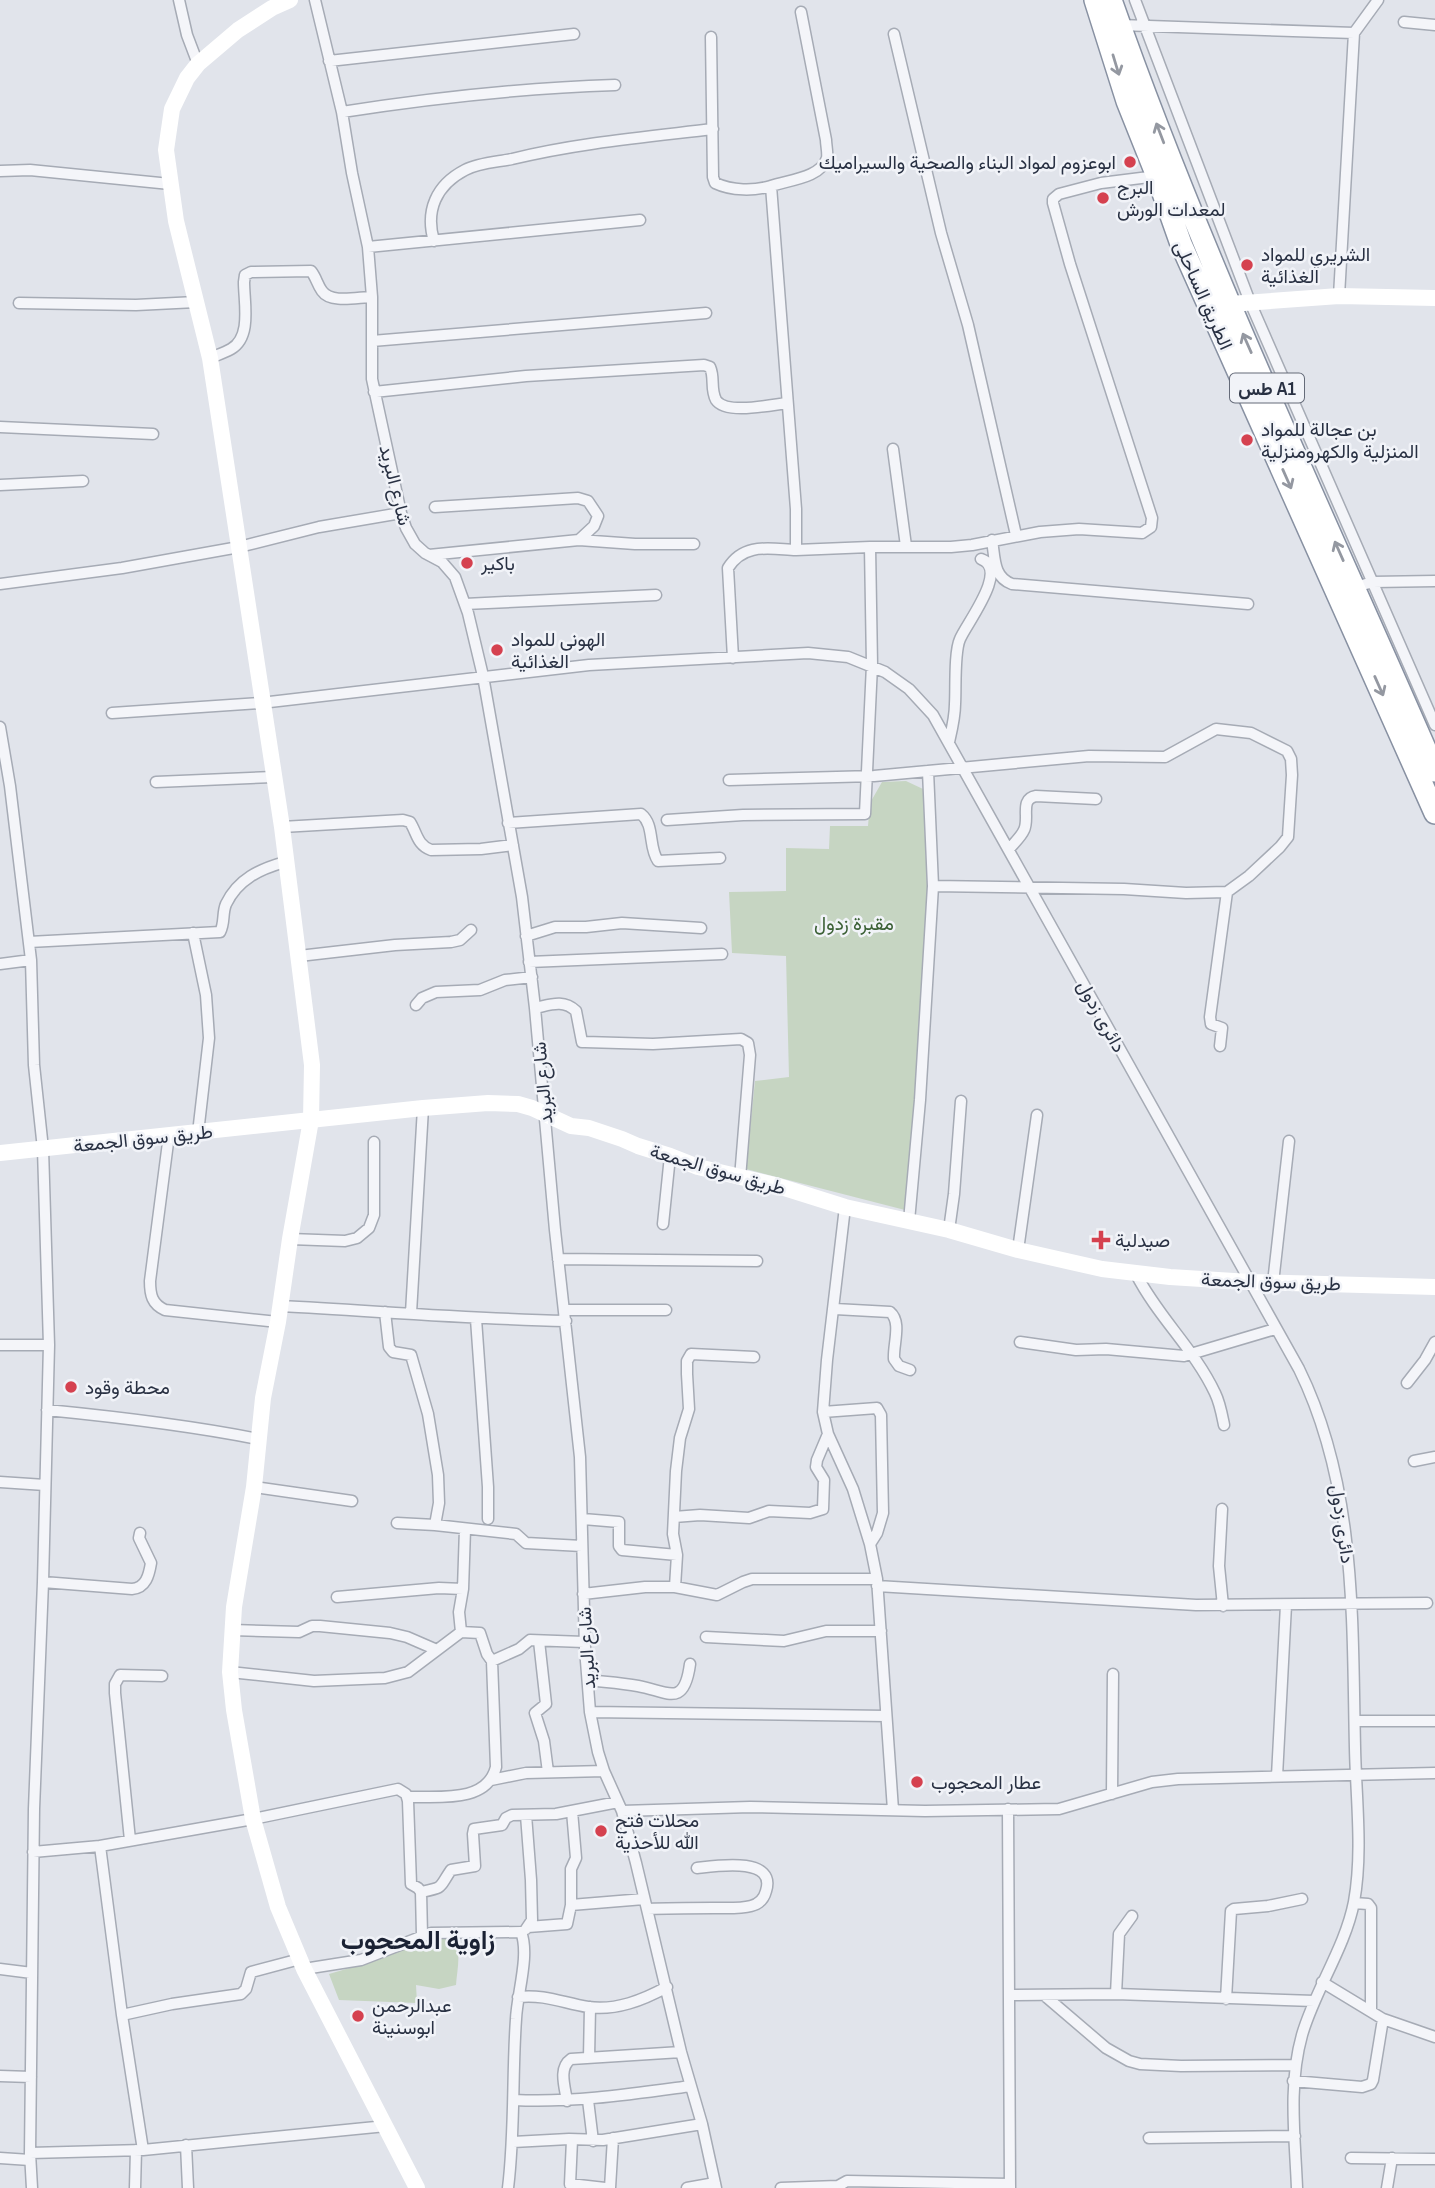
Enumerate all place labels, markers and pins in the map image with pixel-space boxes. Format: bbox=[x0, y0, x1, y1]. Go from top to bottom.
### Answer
place label: ابوعزوم لمواد البناء والصحية والسيراميك bbox=[819, 149, 1116, 175]
marker: ابوعزوم لمواد البناء والصحية والسيراميك bbox=[1122, 154, 1138, 170]
place label: البرج لمعدات الورش bbox=[1117, 174, 1226, 222]
marker: البرج لمعدات الورش bbox=[1095, 190, 1111, 206]
place label: الشريري للمواد الغذائية bbox=[1261, 241, 1370, 289]
marker: الشريري للمواد الغذائية bbox=[1239, 257, 1255, 273]
place label: بن عجالة للمواد المنزلية والكهرومنزلية bbox=[1261, 416, 1419, 464]
marker: بن عجالة للمواد المنزلية والكهرومنزلية bbox=[1239, 432, 1255, 448]
place label: باكير bbox=[480, 550, 515, 576]
marker: باكير bbox=[459, 555, 475, 571]
place label: الهونى للمواد الغذائية bbox=[511, 626, 605, 674]
marker: الهونى للمواد الغذائية bbox=[489, 642, 505, 658]
place label: صيدلية bbox=[1115, 1227, 1170, 1253]
marker: صيدلية bbox=[1093, 1232, 1109, 1248]
place label: محطة وقود bbox=[85, 1374, 170, 1400]
marker: محطة وقود bbox=[63, 1379, 79, 1395]
place label: عطار المحجوب bbox=[931, 1769, 1041, 1795]
marker: عطار المحجوب bbox=[909, 1774, 925, 1790]
place label: محلات فتح الله للأحذية bbox=[615, 1807, 699, 1855]
marker: محلات فتح الله للأحذية bbox=[593, 1823, 609, 1839]
place label: عبدالرحمن ابوسنينة bbox=[372, 1992, 452, 2040]
marker: عبدالرحمن ابوسنينة bbox=[350, 2008, 366, 2024]

